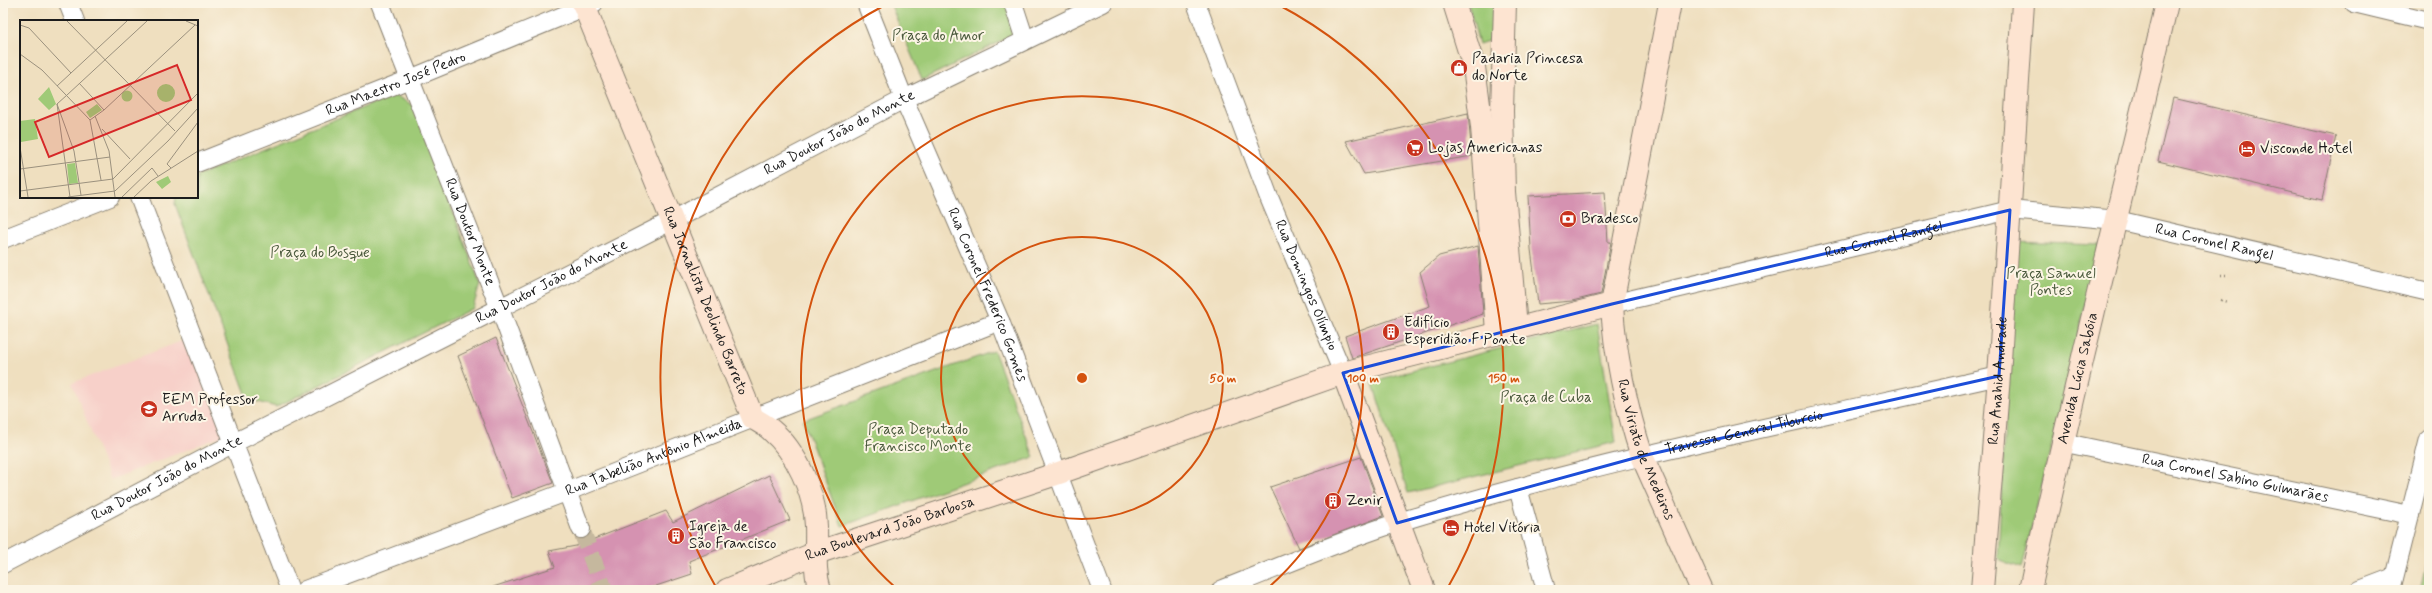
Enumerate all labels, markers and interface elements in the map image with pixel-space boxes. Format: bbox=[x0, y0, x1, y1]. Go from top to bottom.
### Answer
inset map bbox=[20, 20, 198, 198]
park label: Praça do Amor bbox=[892, 26, 985, 46]
street label: Rua Maestro José Pedro bbox=[323, 47, 469, 121]
place label: Padaria Princesa do Norte bbox=[1472, 49, 1584, 86]
shop icon: Padaria Princesa do Norte bbox=[1449, 58, 1469, 78]
street label: Rua Doutor João do Monte bbox=[760, 85, 918, 181]
supermarket icon: Lojas Americanas bbox=[1405, 138, 1425, 158]
place label: Lojas Americanas bbox=[1428, 138, 1543, 158]
hotel icon: Visconde Hotel bbox=[2237, 139, 2257, 159]
place label: Visconde Hotel bbox=[2260, 139, 2353, 159]
street label: Rua Doutor Monte bbox=[440, 175, 500, 289]
street label: Rua Jornalista Deolindo Barreto bbox=[657, 204, 753, 398]
street label: Rua Coronel Frederico Gomes bbox=[942, 205, 1032, 385]
bank icon: Bradesco bbox=[1558, 209, 1578, 229]
place label: Bradesco bbox=[1581, 209, 1638, 229]
street label: Rua Coronel Rangel bbox=[1823, 216, 1944, 263]
street label: Rua Domingos Olímpio bbox=[1270, 217, 1342, 354]
street label: Rua Coronel Rangel bbox=[2153, 219, 2275, 266]
street label: Rua Doutor João do Monte bbox=[472, 235, 631, 329]
park label: Praça do Bosque bbox=[270, 243, 370, 263]
park label: Praça Samuel Pontes bbox=[2006, 264, 2096, 301]
street label: Avenida Lúcia Sabóia bbox=[2053, 310, 2103, 446]
place label: Edifício Esperidião F Ponte bbox=[1404, 313, 1526, 350]
street label: Rua Anahid Andrade bbox=[1984, 316, 2013, 445]
building icon: Edifício Esperidião F Ponte bbox=[1381, 322, 1401, 342]
centre of rings bbox=[1075, 371, 1089, 385]
text: 50 m bbox=[1210, 371, 1237, 387]
text: 100 m bbox=[1347, 371, 1380, 387]
text: 150 m bbox=[1488, 371, 1520, 387]
street label: Rua Viriato de Medeiros bbox=[1612, 377, 1680, 524]
park label: Praça de Cuba bbox=[1500, 388, 1592, 408]
place label: EEM Professor Arruda bbox=[162, 390, 258, 427]
school or university icon: EEM Professor Arruda bbox=[139, 399, 159, 419]
street label: Travessa General Tiburcio bbox=[1663, 405, 1825, 460]
street label: Rua Tabelião Antônio Almeida bbox=[562, 413, 745, 501]
park label: Praça Deputado Francisco Monte bbox=[865, 420, 972, 457]
street label: Rua Doutor João do Monte bbox=[88, 430, 246, 526]
street label: Rua Coronel Sabino Guimarães bbox=[2140, 449, 2331, 508]
street label: Rua Boulevard João Barbosa bbox=[802, 491, 977, 566]
building icon: Zenir bbox=[1323, 491, 1343, 511]
place label: Zenir bbox=[1346, 491, 1383, 511]
place label: Igreja de São Francisco bbox=[689, 517, 776, 554]
hotel icon: Hotel Vitória bbox=[1441, 518, 1461, 538]
place label: Hotel Vitória bbox=[1464, 518, 1540, 538]
building icon: Igreja de São Francisco bbox=[666, 526, 686, 546]

